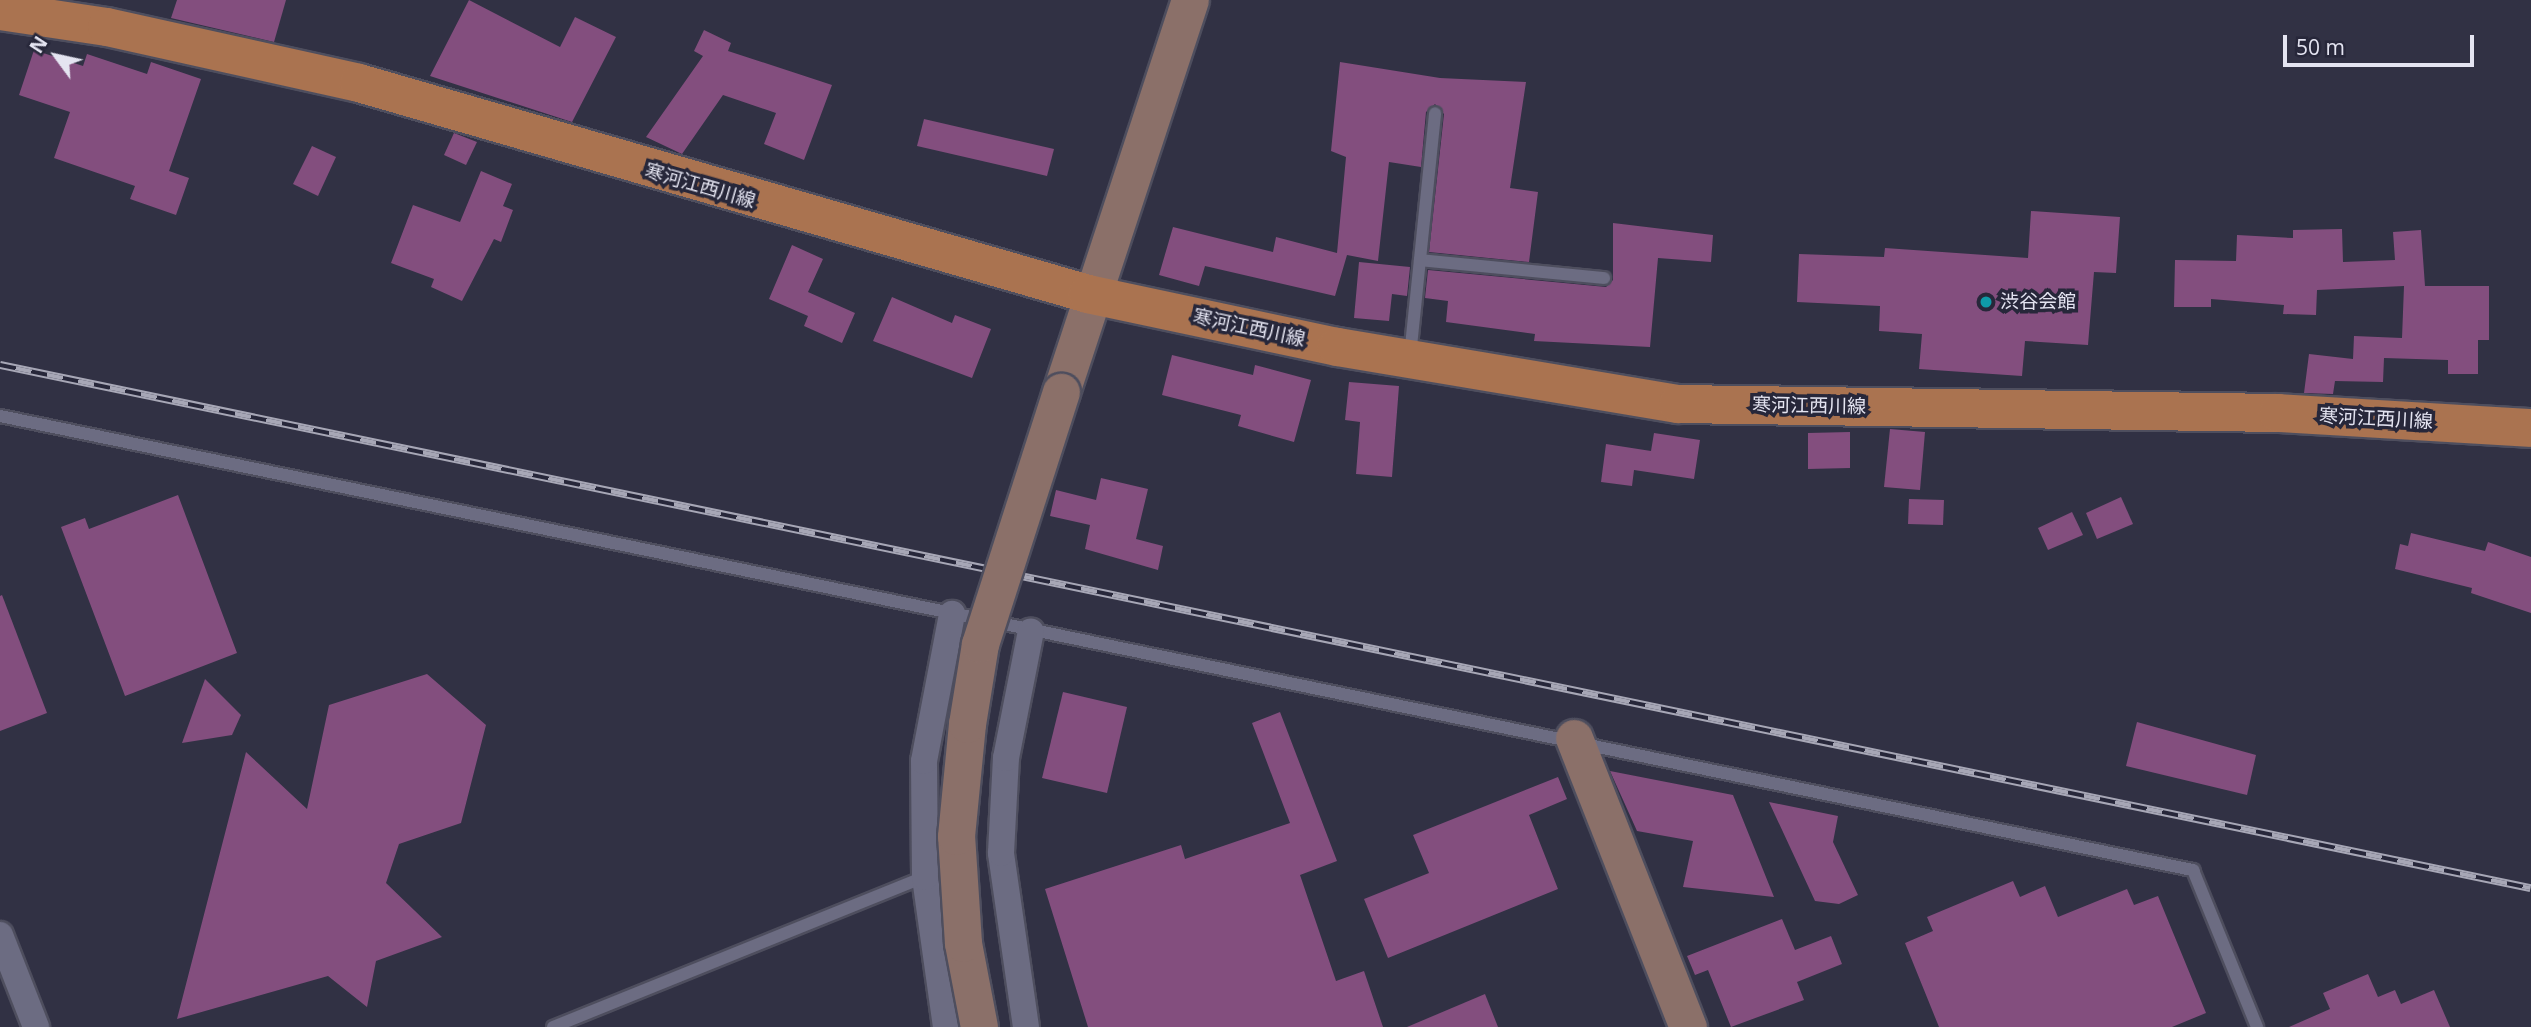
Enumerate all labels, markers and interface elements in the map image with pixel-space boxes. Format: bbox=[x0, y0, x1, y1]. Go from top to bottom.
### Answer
north arrow bbox=[21, 21, 91, 91]
scale bar bbox=[2286, 21, 2477, 65]
text: N bbox=[23, 31, 53, 58]
text: 50 m bbox=[2296, 33, 2345, 61]
street label: 寒河江西川線 bbox=[642, 159, 758, 213]
place label: 渋谷会館 bbox=[2000, 291, 2076, 313]
marker: 渋谷会館 bbox=[1978, 294, 1994, 310]
street label: 寒河江西川線 bbox=[1191, 305, 1307, 351]
street label: 寒河江西川線 bbox=[1752, 394, 1866, 418]
street label: 寒河江西川線 bbox=[2318, 405, 2434, 433]

